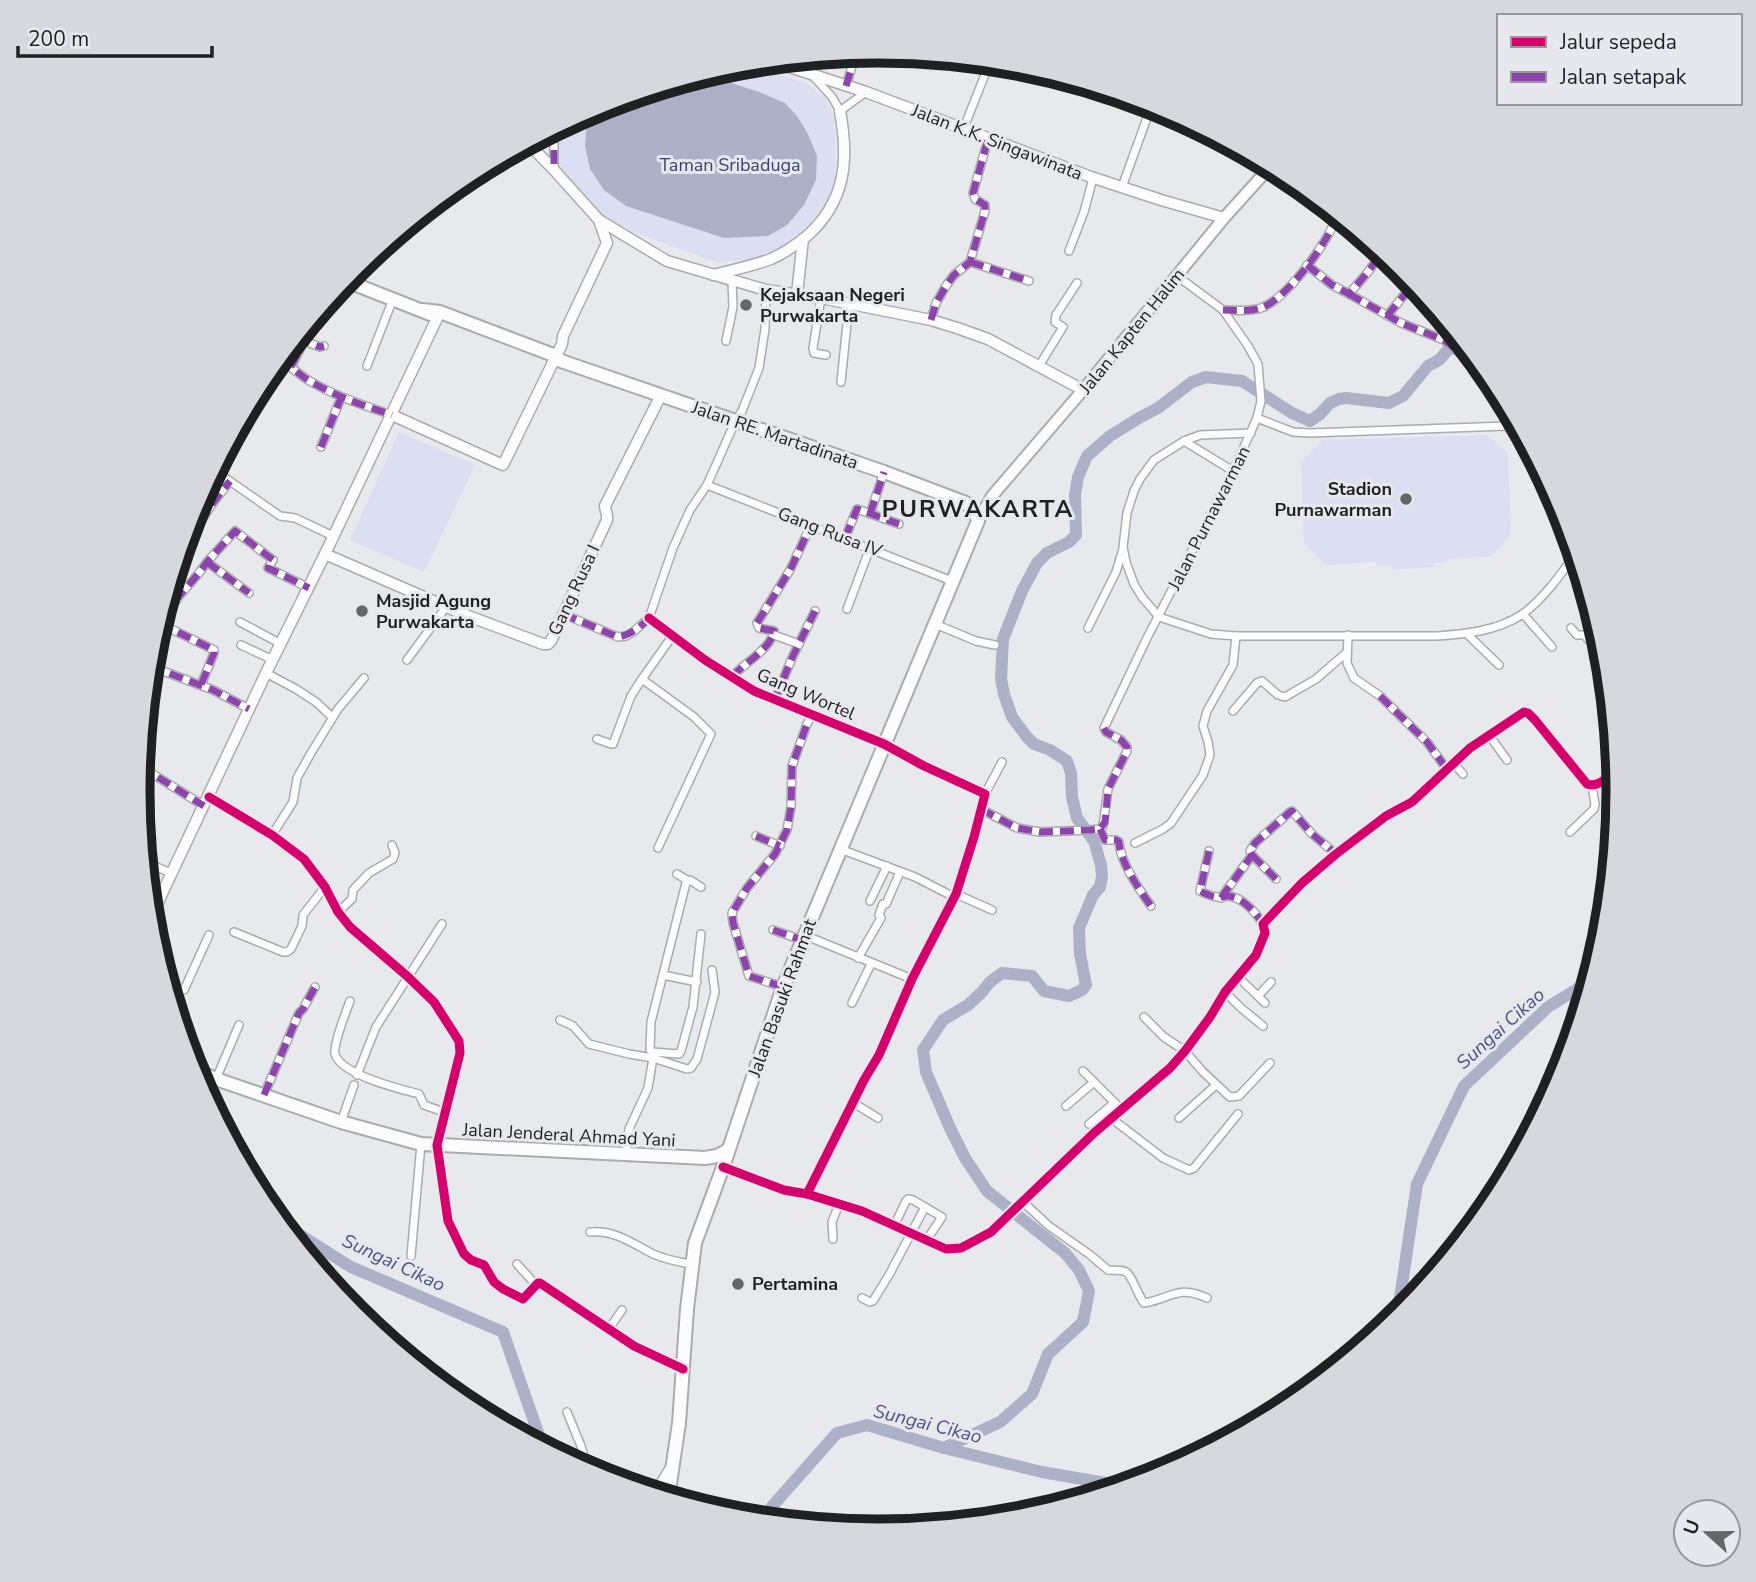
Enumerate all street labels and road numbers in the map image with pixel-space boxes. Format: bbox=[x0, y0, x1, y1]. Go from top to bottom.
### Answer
street label: Jalan K.K. Singawinata bbox=[907, 98, 1086, 186]
street label: Jalan Kapten Halim bbox=[1073, 263, 1190, 400]
street label: Jalan RE. Martadinata bbox=[688, 395, 861, 475]
street label: Jalan Purnawarman bbox=[1162, 442, 1256, 595]
street label: Gang Rusa IV bbox=[774, 501, 886, 563]
street label: Gang Rusa I bbox=[543, 541, 605, 639]
street label: Gang Wortel bbox=[753, 662, 860, 726]
street label: Jalan Basuki Rahmat bbox=[742, 915, 822, 1081]
street label: Jalan Jenderal Ahmad Yani bbox=[461, 1117, 676, 1153]

